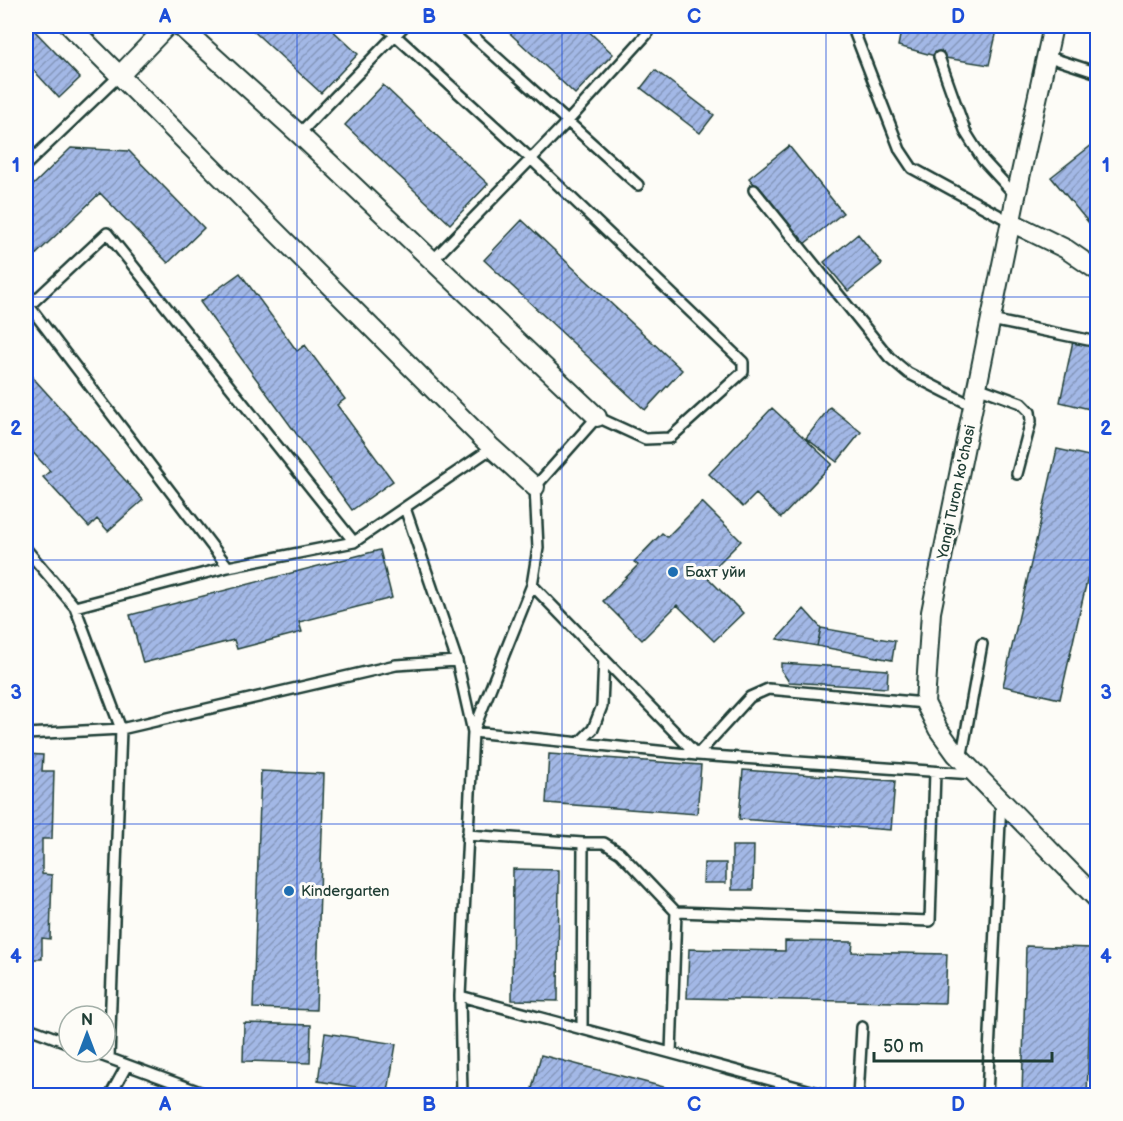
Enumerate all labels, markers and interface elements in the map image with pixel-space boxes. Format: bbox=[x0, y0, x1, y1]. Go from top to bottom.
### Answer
text: A bbox=[158, 5, 172, 29]
text: B bbox=[422, 5, 436, 29]
text: C bbox=[687, 5, 701, 29]
text: D bbox=[951, 5, 965, 29]
text: 1 bbox=[12, 154, 20, 178]
text: 1 bbox=[1102, 154, 1110, 178]
text: 2 bbox=[10, 417, 22, 441]
text: 2 bbox=[1100, 417, 1112, 441]
street label: Yangi Turon ko'chasi bbox=[933, 423, 980, 562]
place label: Бахт уйи bbox=[685, 563, 746, 582]
marker: Бахт уйи bbox=[666, 565, 680, 579]
text: 3 bbox=[10, 681, 22, 705]
text: 3 bbox=[1100, 681, 1112, 705]
place label: Kindergarten bbox=[301, 882, 390, 901]
marker: Kindergarten bbox=[282, 884, 296, 898]
text: 4 bbox=[10, 945, 22, 969]
text: 4 bbox=[1100, 945, 1112, 969]
north arrow bbox=[57, 1004, 117, 1064]
text: N bbox=[81, 1011, 93, 1030]
scale bar bbox=[874, 1025, 1052, 1063]
text: 50 m bbox=[883, 1036, 924, 1057]
text: A bbox=[158, 1093, 172, 1117]
text: B bbox=[422, 1093, 436, 1117]
text: C bbox=[687, 1093, 701, 1117]
text: D bbox=[951, 1093, 965, 1117]

